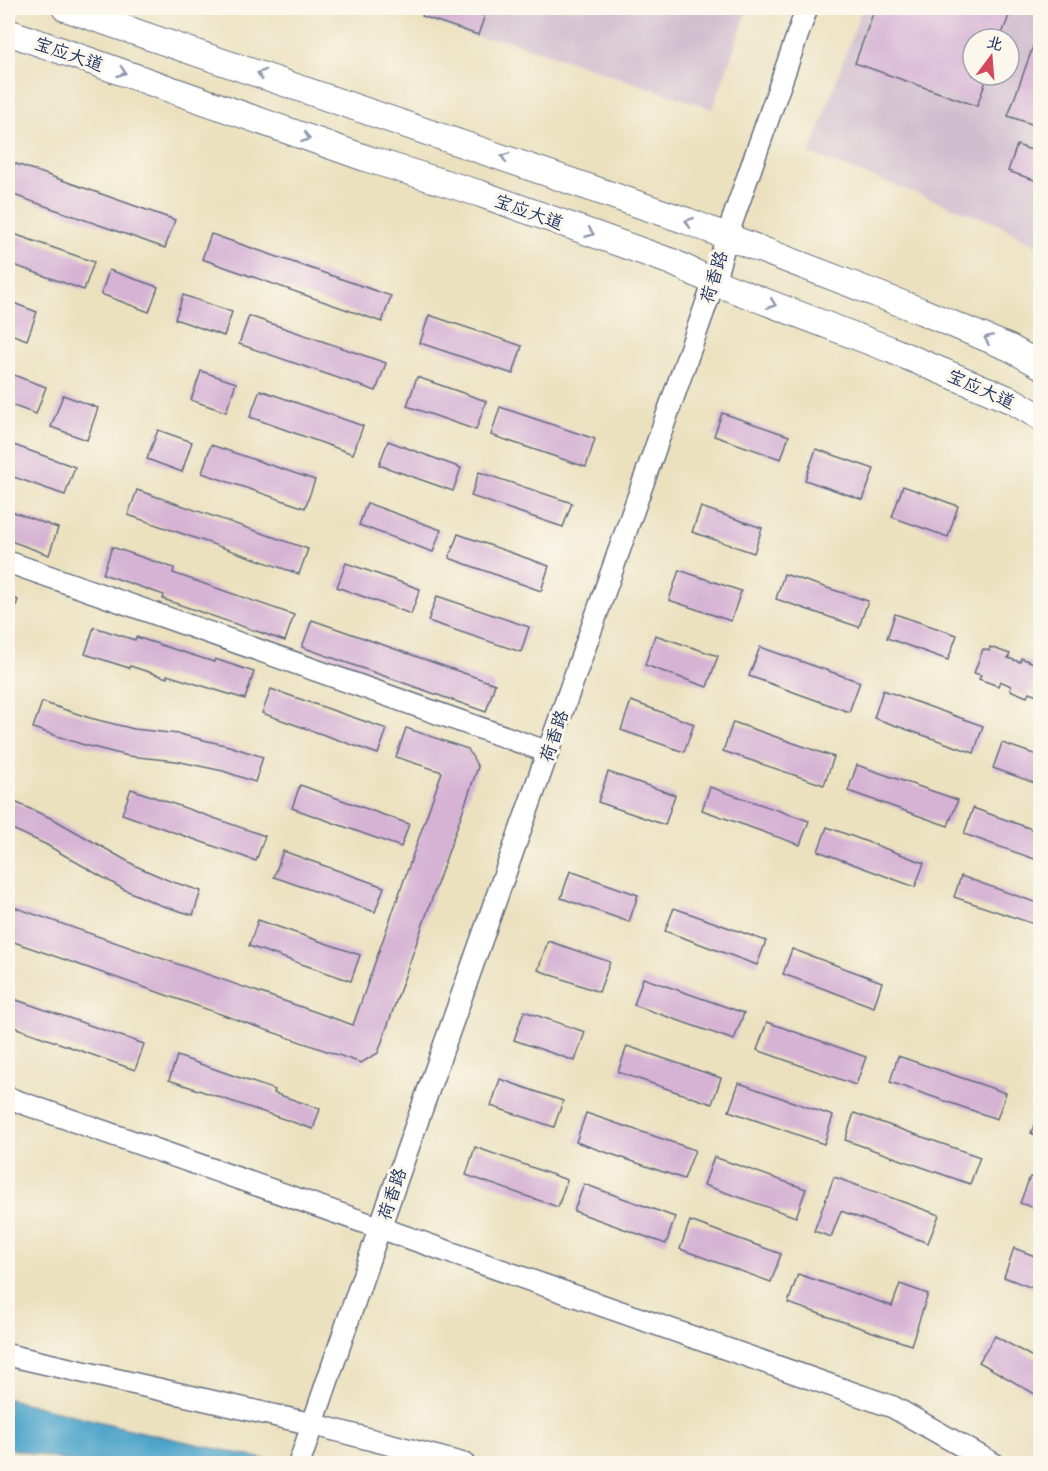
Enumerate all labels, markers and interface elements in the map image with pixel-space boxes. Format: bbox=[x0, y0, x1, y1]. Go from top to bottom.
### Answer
street label: 宝应大道 bbox=[30, 27, 108, 81]
north arrow bbox=[961, 27, 1021, 87]
text: 北 bbox=[983, 27, 1007, 59]
one-way arrow bbox=[116, 65, 127, 78]
one-way arrow bbox=[256, 69, 267, 81]
one-way arrow bbox=[300, 130, 311, 143]
one-way arrow bbox=[500, 152, 511, 165]
street label: 宝应大道 bbox=[490, 185, 568, 239]
one-way arrow bbox=[685, 217, 696, 229]
one-way arrow bbox=[584, 226, 595, 239]
street label: 荷香路 bbox=[691, 247, 737, 307]
one-way arrow bbox=[766, 296, 777, 309]
one-way arrow bbox=[983, 334, 994, 346]
street label: 宝应大道 bbox=[942, 360, 1020, 418]
street label: 荷香路 bbox=[530, 705, 578, 767]
street label: 荷香路 bbox=[368, 1163, 416, 1225]

